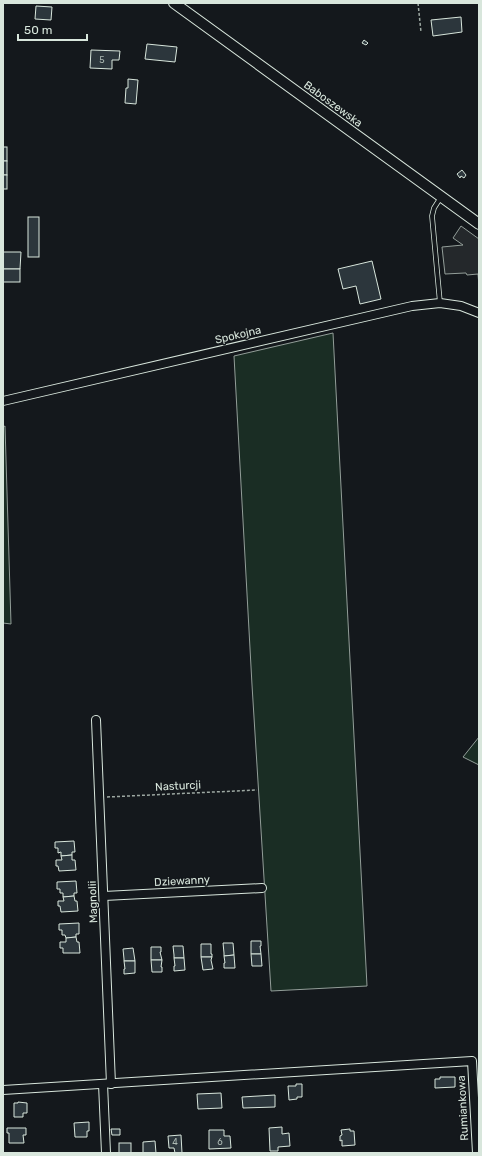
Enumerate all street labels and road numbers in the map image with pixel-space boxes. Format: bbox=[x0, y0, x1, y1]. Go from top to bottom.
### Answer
street label: Baboszewska bbox=[301, 78, 365, 130]
street label: Spokojna bbox=[214, 323, 262, 347]
street label: Nasturcji bbox=[155, 778, 201, 794]
street label: Dziewanny bbox=[154, 873, 210, 889]
street label: Magnolii bbox=[86, 881, 100, 923]
street label: Rumiankowa bbox=[455, 1075, 471, 1141]

